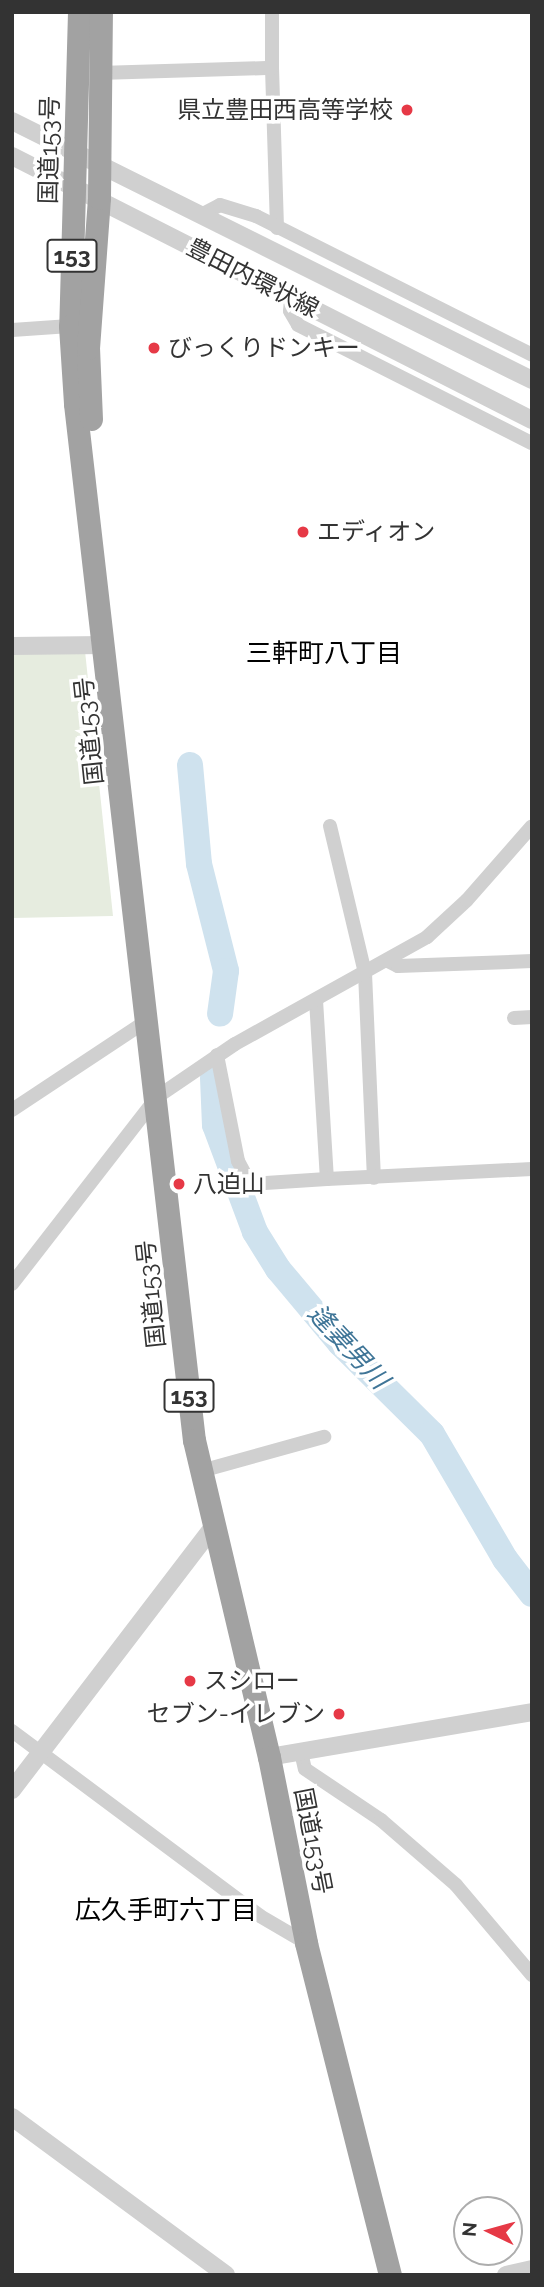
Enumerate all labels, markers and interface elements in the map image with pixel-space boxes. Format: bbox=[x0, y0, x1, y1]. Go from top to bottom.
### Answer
street label: 国道153号 bbox=[34, 96, 64, 204]
place label: 県立豊田西高等学校 bbox=[177, 96, 393, 124]
marker: 県立豊田西高等学校 bbox=[399, 102, 415, 118]
street label: 豊田内環状線 bbox=[182, 232, 324, 324]
road number: 153 bbox=[46, 236, 98, 276]
place label: びっくりドンキー bbox=[168, 334, 360, 362]
marker: びっくりドンキー bbox=[146, 340, 162, 356]
place label: エディオン bbox=[317, 518, 437, 546]
marker: エディオン bbox=[295, 524, 311, 540]
district label: 三軒町八丁目 bbox=[246, 638, 402, 670]
street label: 国道153号 bbox=[69, 676, 109, 786]
place label: 八迫山 bbox=[193, 1170, 265, 1198]
marker: 八迫山 bbox=[171, 1176, 187, 1192]
street label: 国道153号 bbox=[131, 1239, 171, 1349]
water label: 逢妻男川 bbox=[301, 1298, 395, 1396]
road number: 153 bbox=[163, 1376, 215, 1415]
place label: スシロー bbox=[204, 1667, 300, 1695]
marker: スシロー bbox=[182, 1673, 198, 1689]
place label: セブン-イレブン bbox=[147, 1700, 325, 1728]
marker: セブン-イレブン bbox=[331, 1706, 347, 1722]
street label: 国道153号 bbox=[289, 1785, 337, 1897]
district label: 広久手町六丁目 bbox=[75, 1895, 257, 1927]
north arrow bbox=[453, 2196, 523, 2266]
text: N bbox=[457, 2221, 481, 2238]

